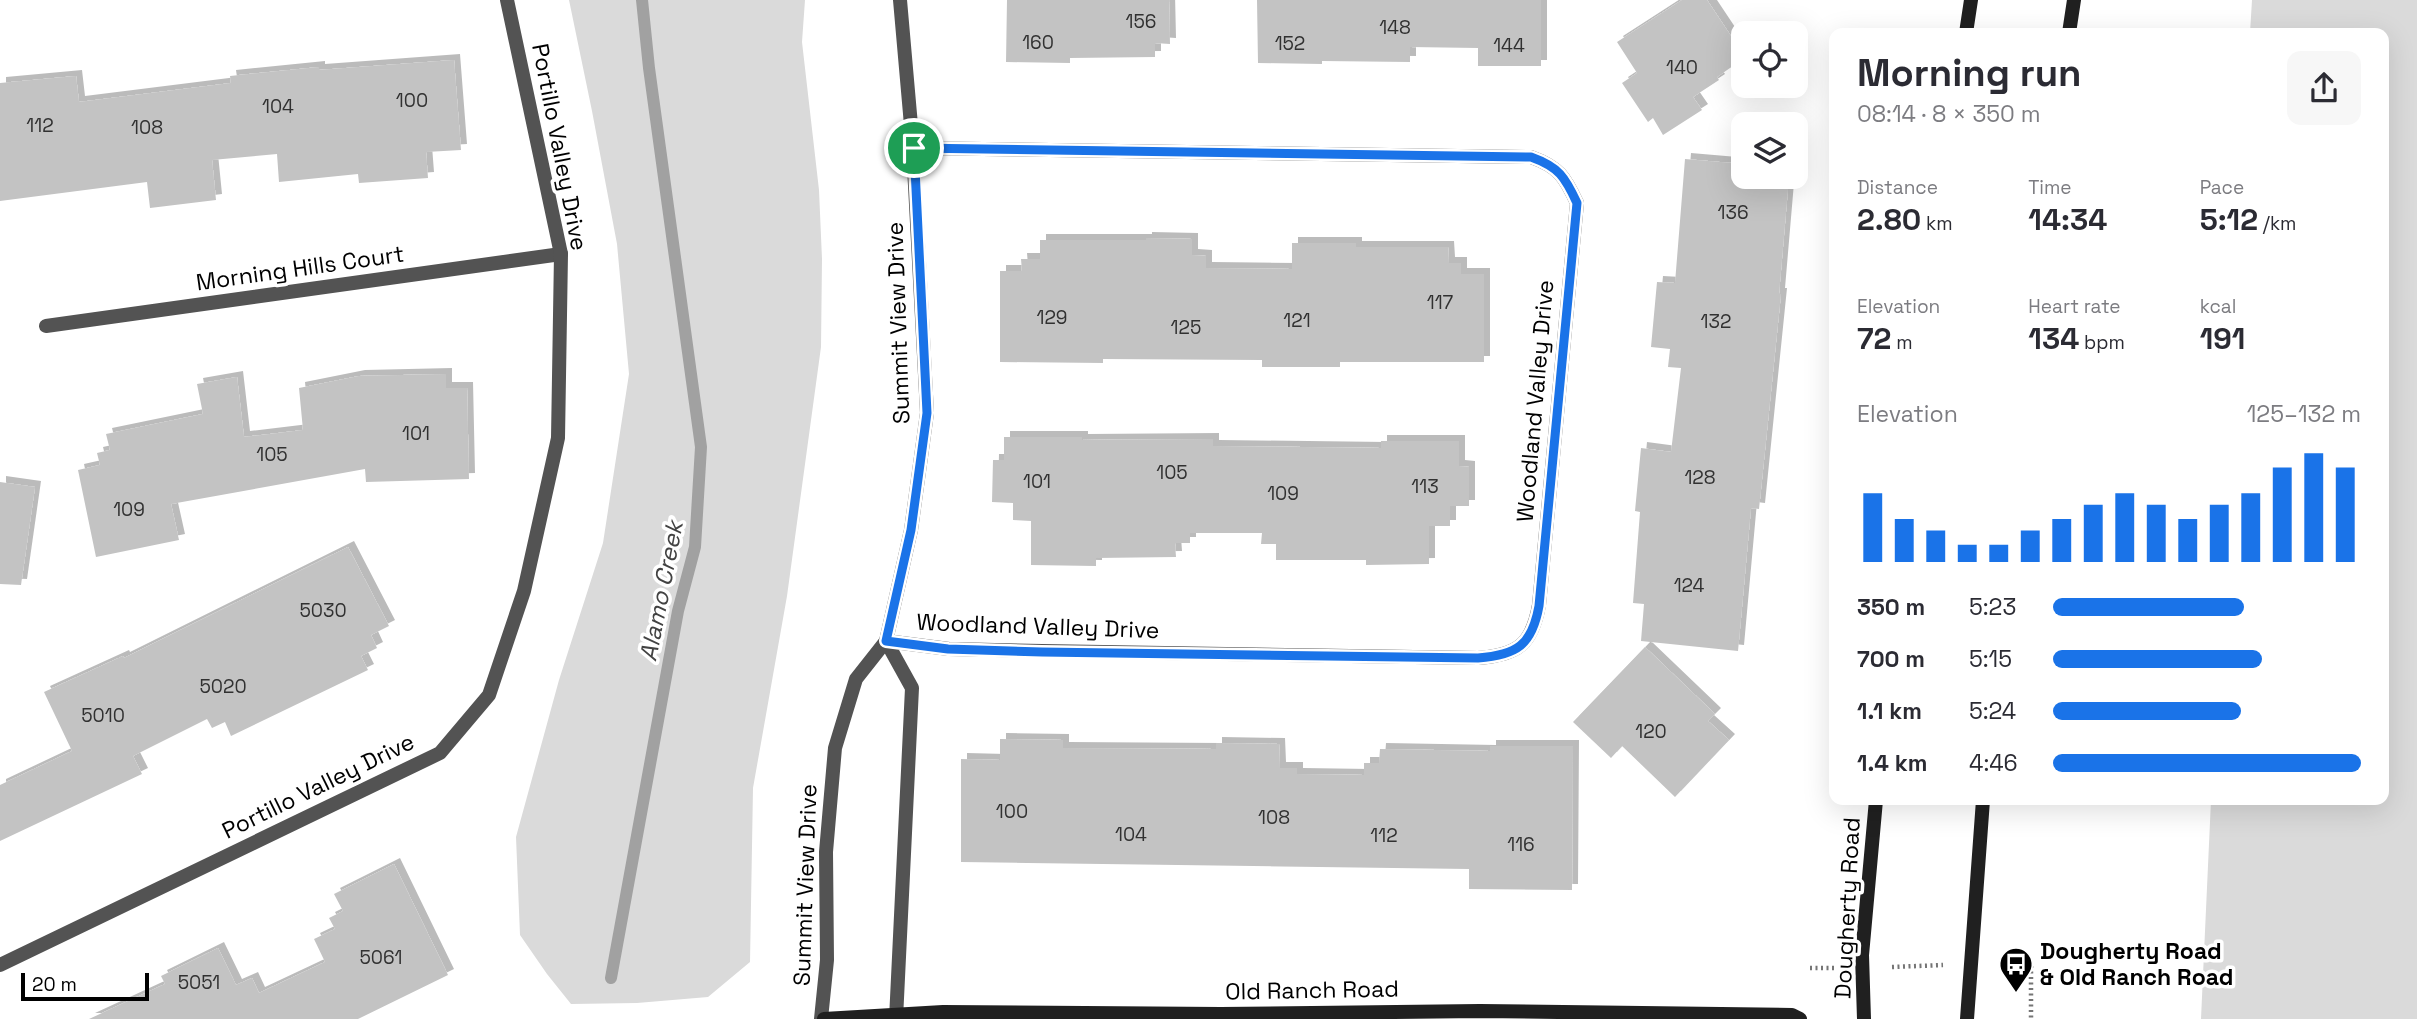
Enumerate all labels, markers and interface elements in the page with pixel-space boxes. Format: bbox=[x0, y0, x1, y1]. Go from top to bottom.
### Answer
house number: 156 bbox=[1126, 9, 1156, 34]
house number: 148 bbox=[1379, 15, 1411, 40]
map controls bbox=[1731, 21, 1808, 189]
button: locate bbox=[1731, 21, 1808, 98]
house number: 160 bbox=[1022, 30, 1054, 55]
house number: 152 bbox=[1275, 31, 1305, 56]
house number: 144 bbox=[1493, 33, 1525, 58]
street label: Portillo Valley Drive bbox=[525, 41, 595, 253]
text: Morning run bbox=[1857, 49, 2082, 97]
button: share bbox=[2287, 51, 2361, 125]
house number: 140 bbox=[1666, 55, 1698, 80]
house number: 100 bbox=[396, 88, 428, 113]
house number: 104 bbox=[262, 94, 294, 119]
text: 08:14 · 8 × 350 m bbox=[1857, 99, 2041, 129]
button: layers bbox=[1731, 112, 1808, 189]
house number: 112 bbox=[26, 113, 54, 138]
house number: 108 bbox=[131, 115, 163, 140]
pin bbox=[884, 118, 944, 178]
icon: arrive bbox=[895, 129, 933, 167]
text: Distance bbox=[1857, 175, 1938, 200]
text: Time bbox=[2028, 175, 2072, 200]
text: Pace bbox=[2200, 175, 2244, 200]
house number: 136 bbox=[1717, 200, 1749, 225]
text: 2.80 bbox=[1857, 200, 1921, 239]
text: 14:34 bbox=[2028, 200, 2107, 239]
text: 5:12 bbox=[2200, 200, 2258, 239]
text: km bbox=[1921, 211, 1953, 236]
text: /km bbox=[2258, 211, 2296, 236]
street label: Summit View Drive bbox=[879, 221, 917, 425]
street label: Morning Hills Court bbox=[194, 239, 406, 297]
street label: Woodland Valley Drive bbox=[1509, 279, 1561, 523]
house number: 117 bbox=[1427, 290, 1454, 315]
text: Elevation bbox=[1857, 294, 1940, 319]
text: Heart rate bbox=[2028, 294, 2121, 319]
text: kcal bbox=[2200, 294, 2236, 319]
house number: 129 bbox=[1037, 305, 1067, 330]
house number: 121 bbox=[1283, 308, 1311, 333]
house number: 132 bbox=[1701, 309, 1731, 334]
house number: 125 bbox=[1171, 315, 1201, 340]
text: 72 bbox=[1857, 319, 1891, 358]
text: 134 bbox=[2028, 319, 2079, 358]
text: 191 bbox=[2200, 319, 2245, 358]
text: m bbox=[1891, 330, 1913, 355]
text: bpm bbox=[2079, 330, 2125, 355]
text: Elevation bbox=[1857, 399, 1958, 429]
text: 125–132 m bbox=[2247, 399, 2361, 429]
house number: 101 bbox=[402, 421, 430, 446]
house number: 105 bbox=[256, 442, 288, 467]
house number: 105 bbox=[1156, 460, 1188, 485]
house number: 128 bbox=[1684, 465, 1716, 490]
house number: 101 bbox=[1023, 469, 1051, 494]
house number: 113 bbox=[1411, 474, 1439, 499]
house number: 109 bbox=[1267, 481, 1299, 506]
house number: 109 bbox=[113, 497, 145, 522]
water label: Alamo Creek bbox=[632, 515, 690, 664]
house number: 124 bbox=[1674, 573, 1704, 598]
text: 350 m bbox=[1857, 592, 1925, 622]
text: 5:23 bbox=[1969, 592, 2016, 622]
house number: 5030 bbox=[299, 598, 347, 623]
street label: Woodland Valley Drive bbox=[916, 607, 1160, 645]
text: 700 m bbox=[1857, 644, 1925, 674]
text: 5:15 bbox=[1969, 644, 2012, 674]
house number: 5020 bbox=[199, 674, 247, 699]
text: 1.1 km bbox=[1857, 696, 1922, 726]
text: 5:24 bbox=[1969, 696, 2016, 726]
house number: 5010 bbox=[81, 703, 125, 728]
house number: 120 bbox=[1635, 719, 1667, 744]
street label: Portillo Valley Drive bbox=[217, 726, 419, 846]
text: 1.4 km bbox=[1857, 748, 1927, 778]
text: 4:46 bbox=[1969, 748, 2018, 778]
street label: Summit View Drive bbox=[786, 783, 824, 987]
house number: 100 bbox=[996, 799, 1028, 824]
house number: 108 bbox=[1258, 805, 1290, 830]
street label: Dougherty Road bbox=[1827, 816, 1867, 1000]
house number: 104 bbox=[1115, 822, 1147, 847]
house number: 112 bbox=[1370, 823, 1398, 848]
house number: 116 bbox=[1507, 832, 1535, 857]
place label: Dougherty Road & Old Ranch Road bbox=[2040, 936, 2233, 992]
house number: 5061 bbox=[359, 945, 403, 970]
bus stop icon: Dougherty Road & Old Ranch Road bbox=[1997, 945, 2035, 994]
scale bar bbox=[21, 970, 149, 1002]
house number: 5051 bbox=[178, 970, 220, 995]
text: 20 m bbox=[32, 972, 77, 997]
street label: Old Ranch Road bbox=[1225, 973, 1399, 1007]

